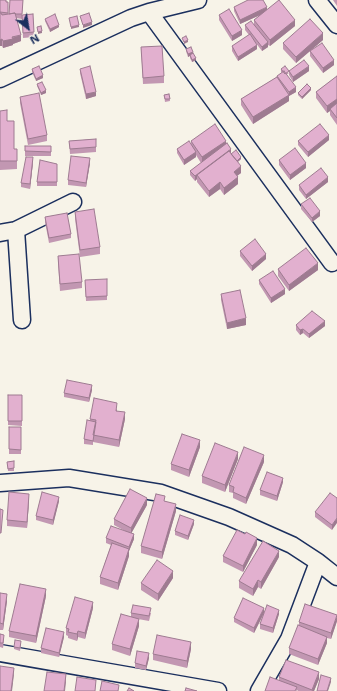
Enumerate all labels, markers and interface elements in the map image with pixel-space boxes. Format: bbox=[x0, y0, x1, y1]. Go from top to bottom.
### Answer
north arrow bbox=[8, 8, 48, 48]
text: N bbox=[27, 30, 42, 47]

